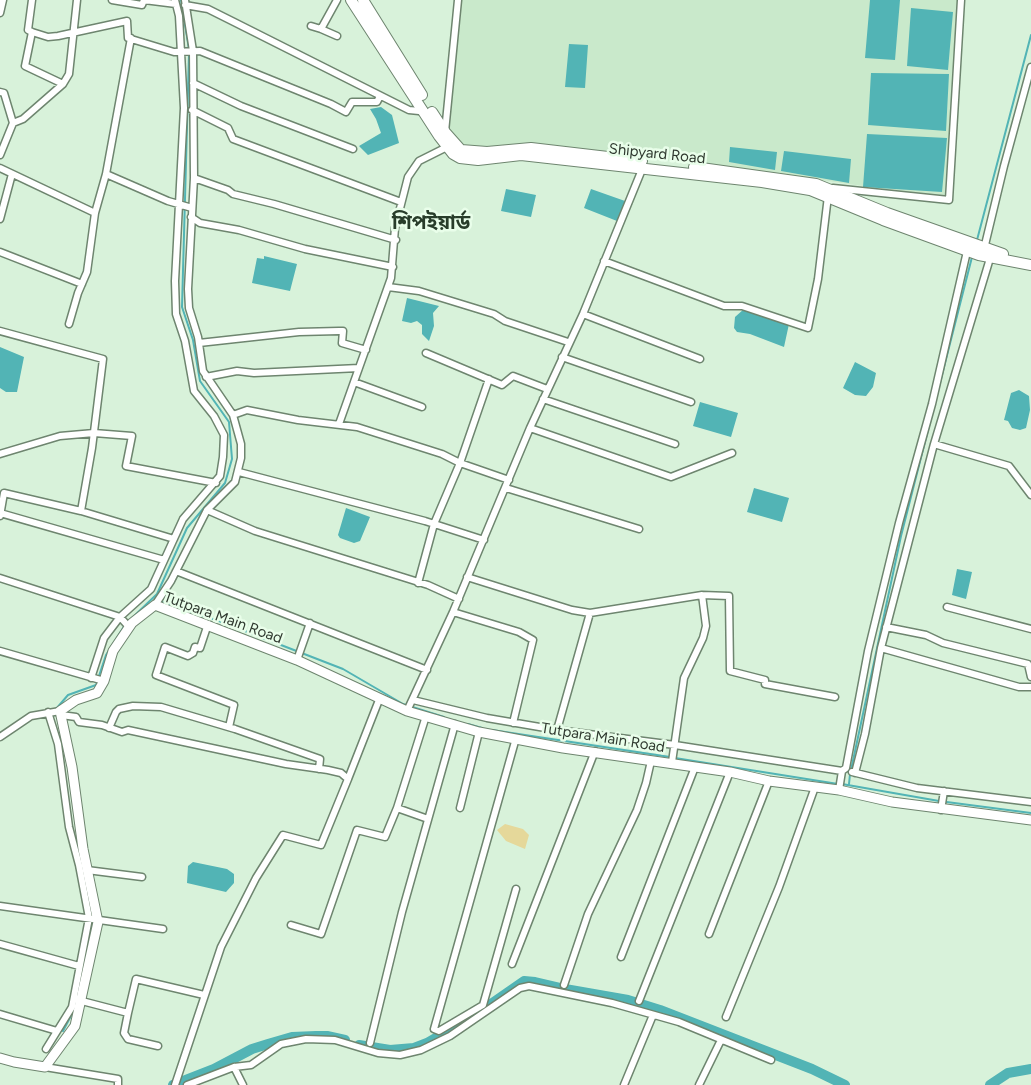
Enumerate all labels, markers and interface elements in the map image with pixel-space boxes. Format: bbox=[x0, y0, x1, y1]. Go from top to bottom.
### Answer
street label: Shipyard Road bbox=[608, 140, 706, 168]
district label: শিপইয়ার্ড bbox=[392, 211, 470, 235]
street label: Tutpara Main Road bbox=[161, 588, 285, 648]
street label: Tutpara Main Road bbox=[540, 719, 666, 757]

